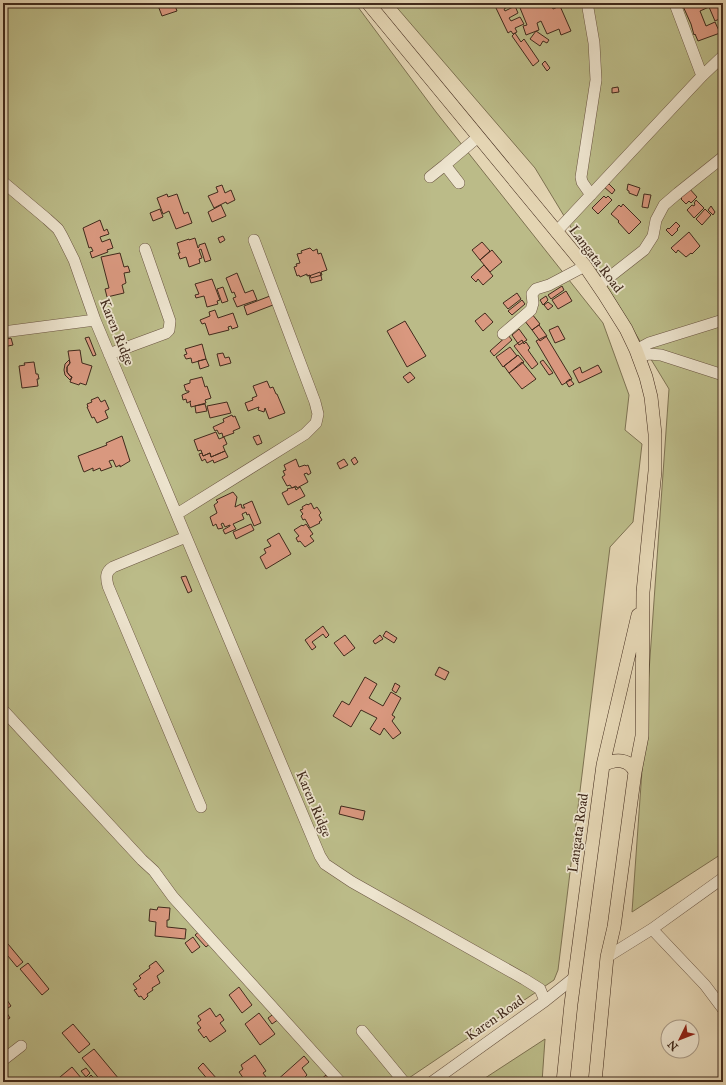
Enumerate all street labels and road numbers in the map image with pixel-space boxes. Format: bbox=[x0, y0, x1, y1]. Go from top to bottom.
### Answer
street label: Langata Road bbox=[565, 222, 627, 296]
street label: Karen Ridge bbox=[96, 296, 138, 368]
street label: Karen Ridge bbox=[292, 768, 336, 840]
street label: Langata Road bbox=[564, 792, 592, 874]
street label: Karen Road bbox=[463, 992, 527, 1044]

